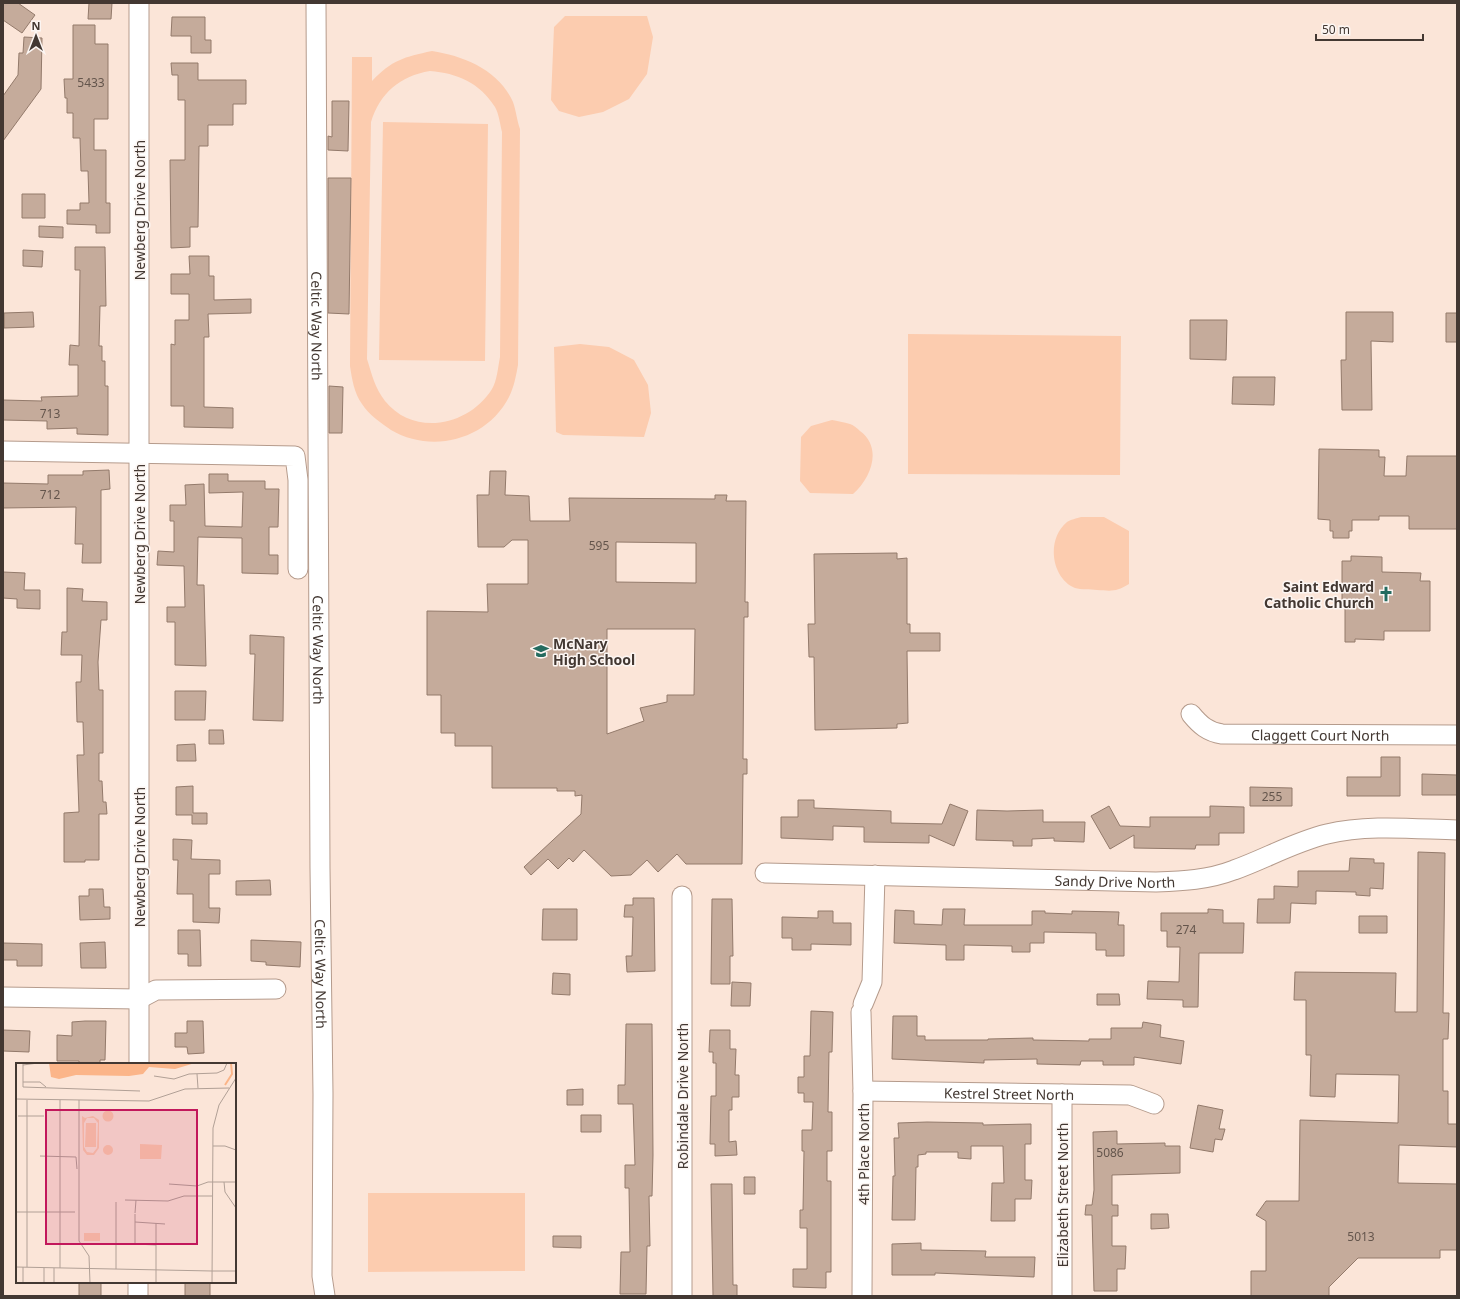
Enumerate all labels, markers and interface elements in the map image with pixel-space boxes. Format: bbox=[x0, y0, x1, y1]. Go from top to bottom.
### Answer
north arrow bbox=[16, 16, 56, 56]
scale bar bbox=[1316, 16, 1423, 42]
text: N bbox=[32, 18, 40, 33]
text: 50 m bbox=[1322, 21, 1350, 38]
house number: 5433 bbox=[77, 74, 105, 91]
street label: Newberg Drive North bbox=[130, 140, 149, 280]
street label: Celtic Way North bbox=[308, 271, 327, 381]
house number: 713 bbox=[40, 405, 60, 422]
street label: Newberg Drive North bbox=[130, 464, 149, 604]
house number: 712 bbox=[40, 486, 60, 503]
house number: 595 bbox=[589, 537, 609, 554]
place label: Saint Edward Catholic Church bbox=[1264, 577, 1374, 612]
church icon: Saint Edward Catholic Church bbox=[1377, 585, 1395, 603]
street label: Celtic Way North bbox=[309, 595, 329, 705]
place label: McNary High School bbox=[553, 634, 635, 669]
school or university icon: McNary High School bbox=[532, 642, 550, 660]
street label: Claggett Court North bbox=[1251, 725, 1389, 744]
street label: Newberg Drive North bbox=[130, 787, 149, 927]
house number: 255 bbox=[1262, 788, 1282, 805]
street label: Sandy Drive North bbox=[1054, 870, 1176, 892]
street label: Celtic Way North bbox=[311, 919, 332, 1029]
house number: 274 bbox=[1176, 921, 1196, 938]
street label: Robindale Drive North bbox=[673, 1023, 692, 1169]
inset map bbox=[16, 1063, 236, 1283]
street label: Kestrel Street North bbox=[944, 1083, 1074, 1104]
street label: 4th Place North bbox=[854, 1103, 873, 1205]
street label: Elizabeth Street North bbox=[1053, 1123, 1072, 1267]
house number: 5086 bbox=[1096, 1144, 1124, 1161]
house number: 5013 bbox=[1347, 1228, 1375, 1245]

